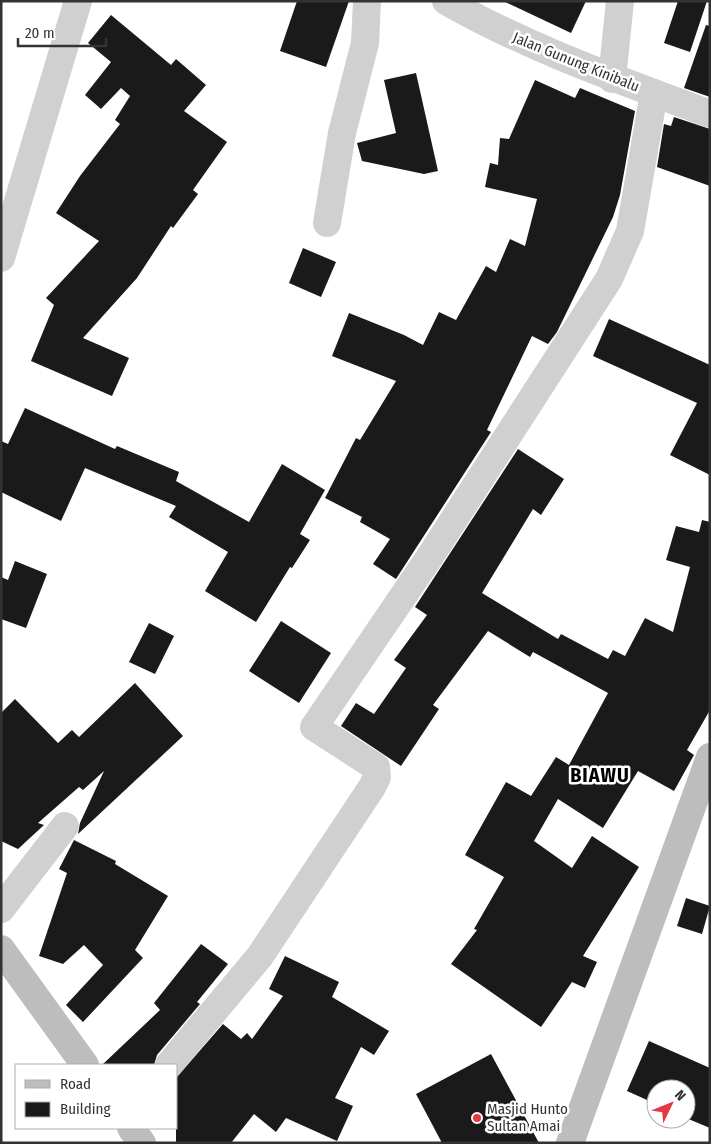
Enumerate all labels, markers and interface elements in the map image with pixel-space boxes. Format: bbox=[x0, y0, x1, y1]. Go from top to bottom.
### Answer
scale bar bbox=[18, 15, 105, 47]
text: 20 m bbox=[25, 24, 55, 42]
street label: Jalan Gunung Kinibalu bbox=[510, 28, 642, 96]
district label: BIAWU bbox=[570, 763, 630, 787]
legend bbox=[15, 1064, 178, 1129]
text: Road bbox=[60, 1075, 91, 1093]
north arrow bbox=[646, 1079, 696, 1129]
text: N bbox=[671, 1087, 689, 1104]
text: Building bbox=[60, 1100, 111, 1118]
place label: Masjid Hunto Sultan Amai bbox=[487, 1100, 568, 1135]
marker: Masjid Hunto Sultan Amai bbox=[471, 1112, 483, 1124]

